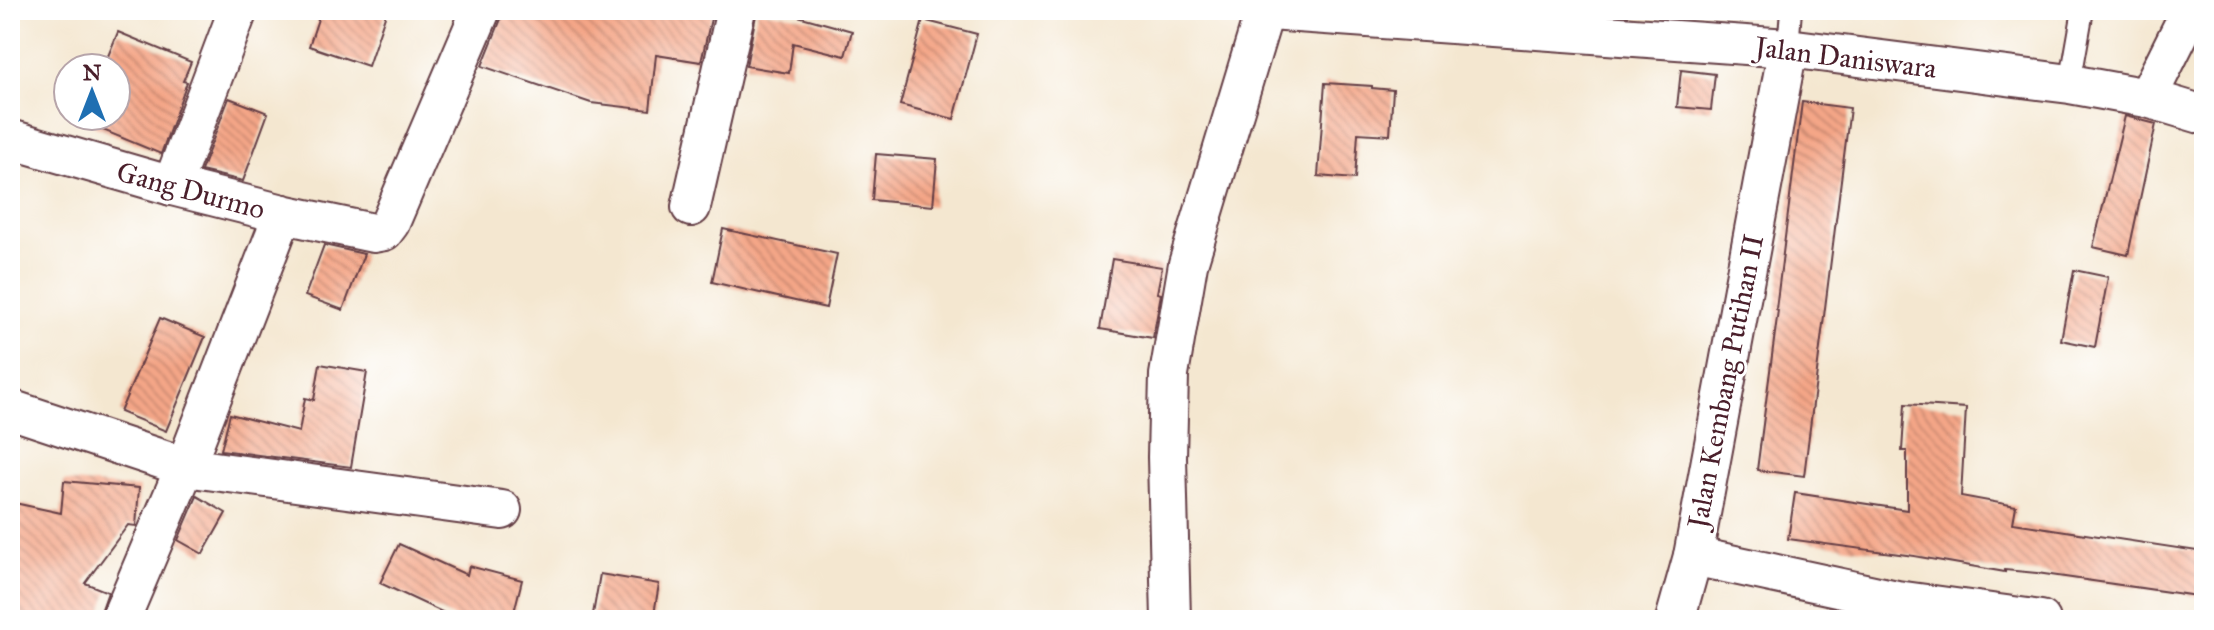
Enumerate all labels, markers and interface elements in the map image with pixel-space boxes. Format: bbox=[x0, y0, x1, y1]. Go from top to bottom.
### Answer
street label: Jalan Daniswara bbox=[1750, 29, 1939, 86]
north arrow bbox=[52, 52, 132, 132]
text: N bbox=[83, 59, 102, 86]
street label: Gang Durmo bbox=[113, 154, 269, 227]
street label: Jalan Kembang Putihan II bbox=[1679, 231, 1771, 534]

